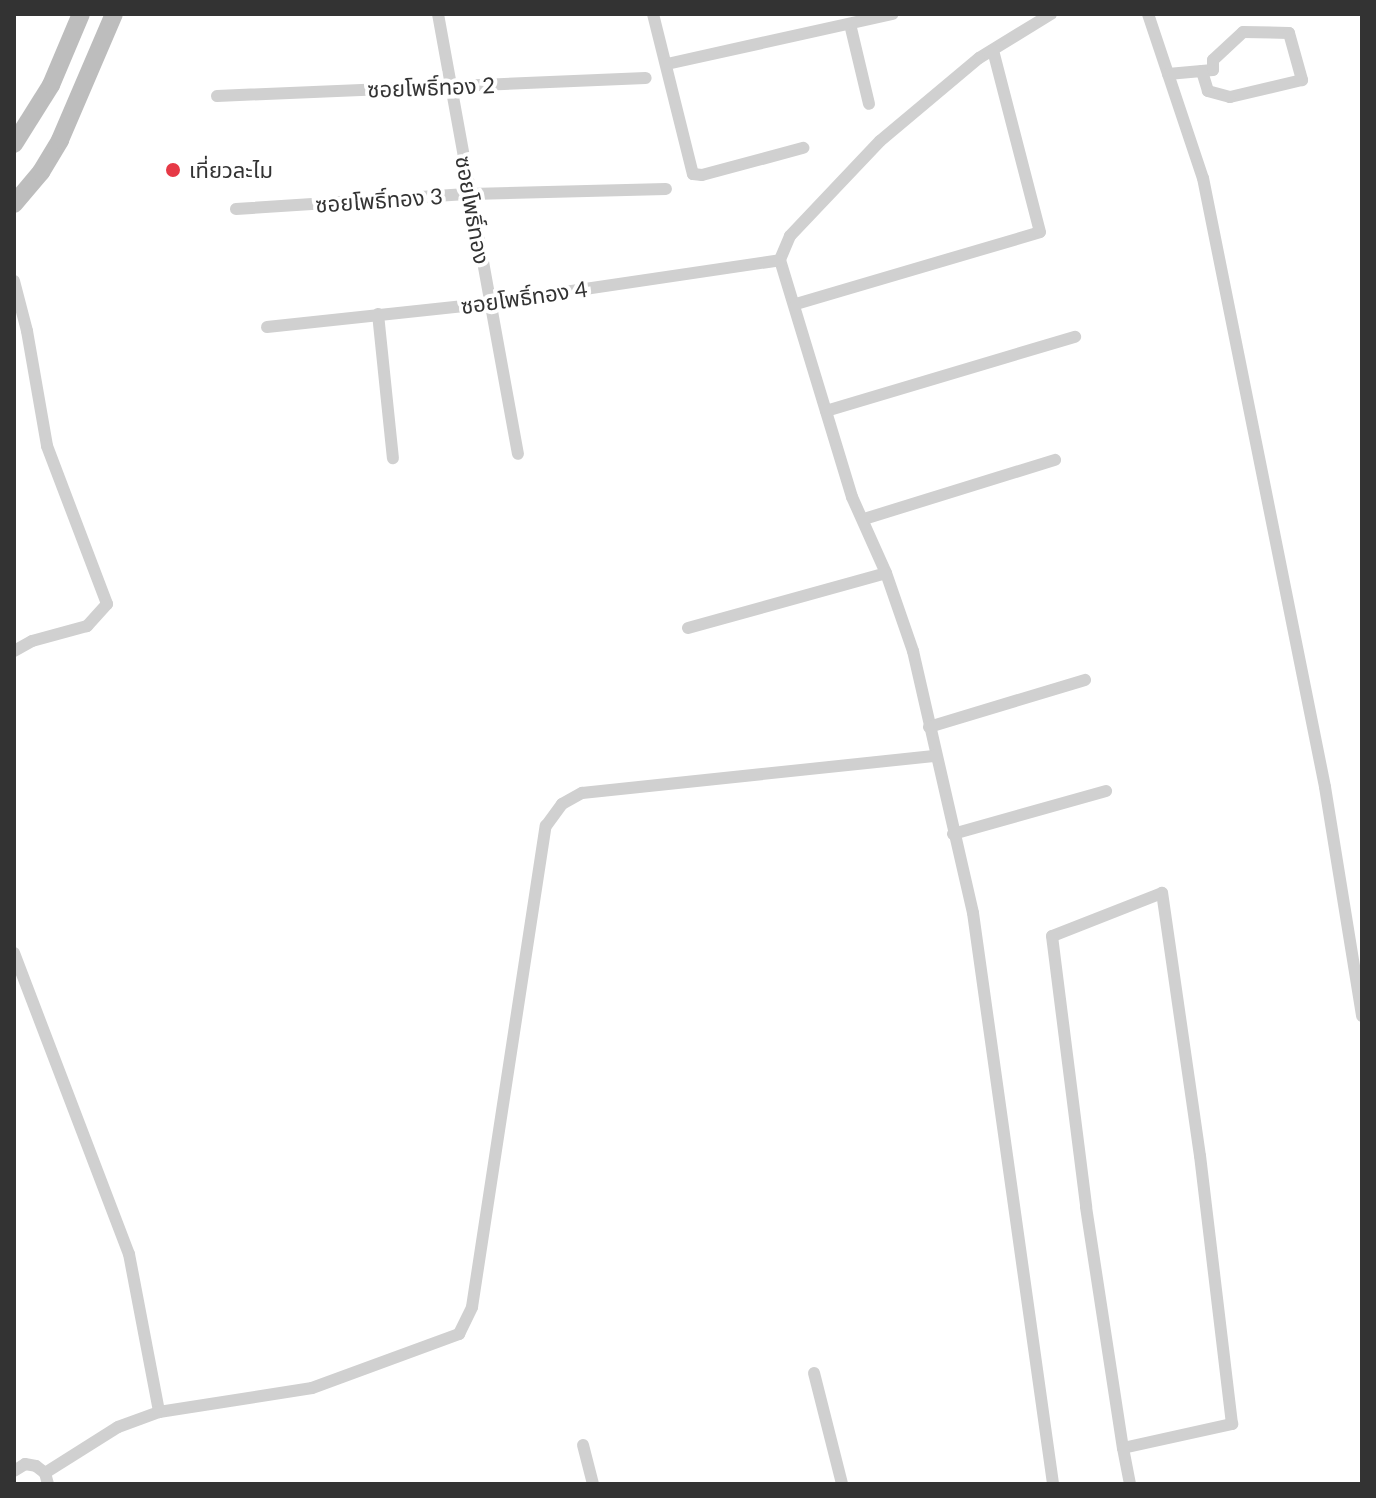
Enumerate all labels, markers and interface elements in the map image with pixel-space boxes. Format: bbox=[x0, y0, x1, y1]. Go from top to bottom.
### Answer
street label: ซอยโพธิ์ทอง 2 bbox=[367, 72, 495, 102]
street label: ซอยโพธิ์ทอง bbox=[451, 154, 495, 266]
place label: เที่ยวละไม bbox=[189, 157, 273, 183]
marker: เที่ยวละไม bbox=[164, 161, 182, 179]
street label: ซอยโพธิ์ทอง 3 bbox=[314, 182, 444, 218]
street label: ซอยโพธิ์ทอง 4 bbox=[459, 275, 589, 319]

